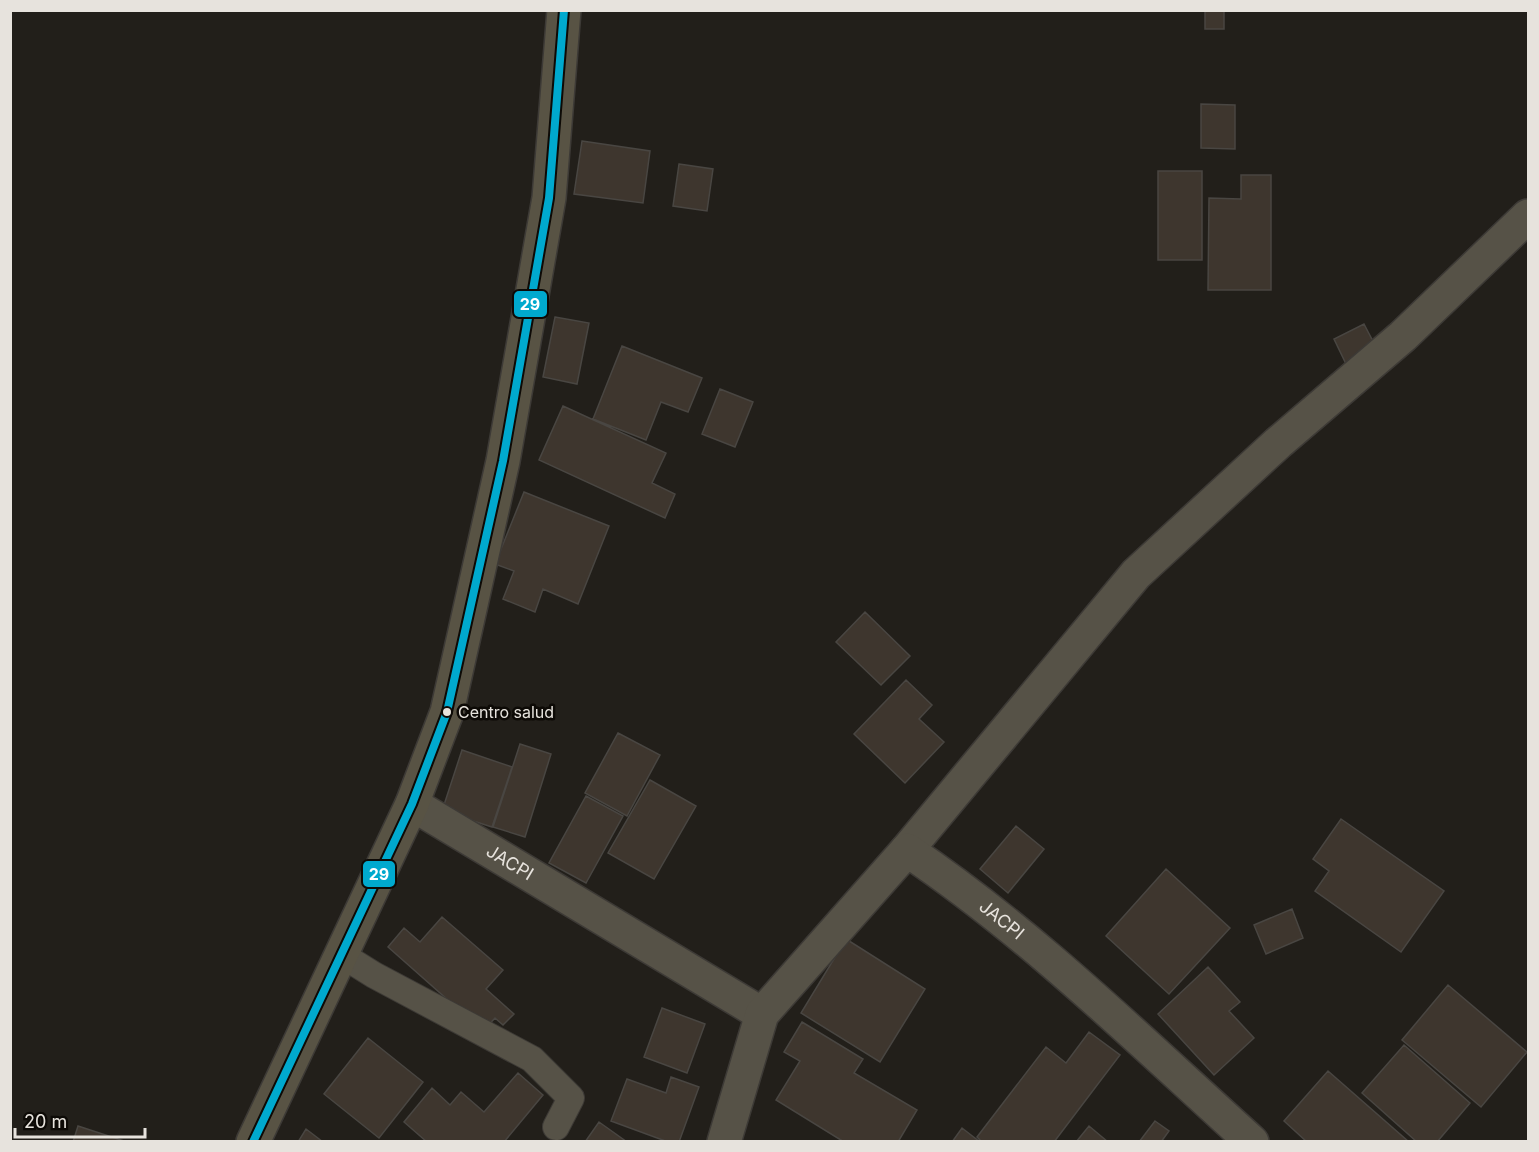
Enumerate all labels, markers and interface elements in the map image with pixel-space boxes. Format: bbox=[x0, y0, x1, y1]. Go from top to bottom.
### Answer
line badge: 29 bbox=[513, 290, 548, 318]
text: 29 bbox=[520, 294, 540, 314]
place label: Centro salud bbox=[458, 702, 554, 722]
marker: Centro salud bbox=[441, 706, 453, 718]
street label: JACPI bbox=[483, 840, 537, 884]
line badge: 29 bbox=[362, 860, 396, 888]
text: 29 bbox=[369, 864, 389, 884]
street label: JACPI bbox=[975, 895, 1028, 944]
scale bar bbox=[15, 1101, 146, 1139]
text: 20 m bbox=[24, 1111, 67, 1132]

